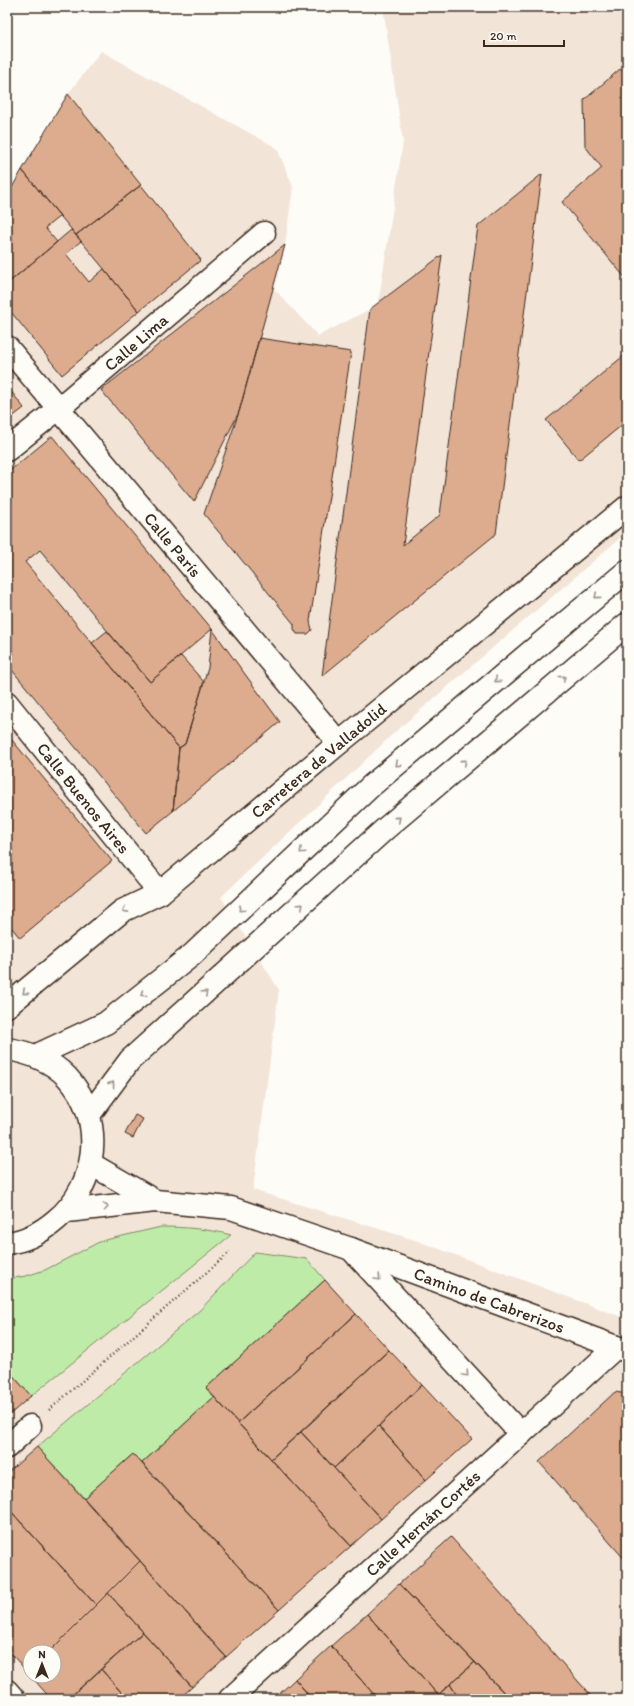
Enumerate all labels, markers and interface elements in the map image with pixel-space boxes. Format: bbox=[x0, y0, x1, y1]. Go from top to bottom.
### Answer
scale bar bbox=[484, 22, 564, 48]
text: 20 m bbox=[490, 29, 517, 43]
street label: Calle Lima bbox=[100, 310, 172, 375]
street label: Calle París bbox=[140, 508, 206, 581]
one-way arrow bbox=[594, 592, 602, 599]
one-way arrow bbox=[495, 676, 502, 683]
one-way arrow bbox=[558, 676, 566, 683]
street label: Carretera de Valladolid bbox=[247, 698, 391, 822]
street label: Calle Buenos Aires bbox=[33, 739, 134, 858]
one-way arrow bbox=[395, 759, 403, 766]
one-way arrow bbox=[459, 760, 467, 767]
one-way arrow bbox=[393, 816, 400, 823]
one-way arrow bbox=[299, 846, 307, 854]
one-way arrow bbox=[296, 903, 304, 910]
one-way arrow bbox=[238, 904, 246, 911]
one-way arrow bbox=[122, 905, 129, 912]
one-way arrow bbox=[22, 987, 29, 994]
one-way arrow bbox=[140, 989, 147, 996]
one-way arrow bbox=[200, 990, 207, 997]
one-way arrow bbox=[107, 1081, 114, 1088]
one-way arrow bbox=[103, 1203, 109, 1212]
street label: Camino de Cabrerizos bbox=[411, 1263, 567, 1337]
one-way arrow bbox=[373, 1273, 380, 1281]
one-way arrow bbox=[461, 1369, 469, 1377]
street label: Calle Hernán Cortés bbox=[361, 1466, 484, 1580]
north arrow bbox=[22, 1644, 62, 1684]
text: N bbox=[38, 1648, 46, 1661]

